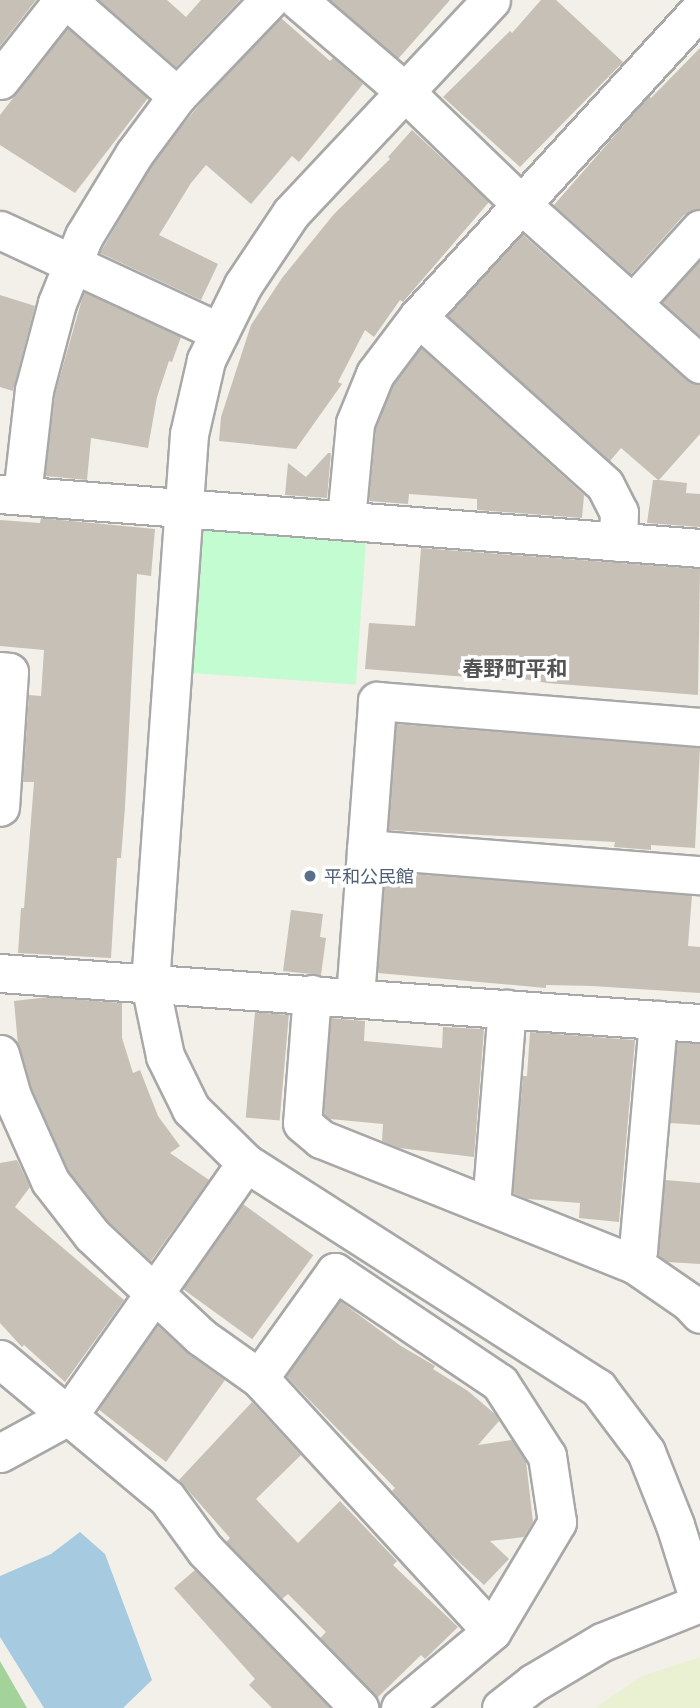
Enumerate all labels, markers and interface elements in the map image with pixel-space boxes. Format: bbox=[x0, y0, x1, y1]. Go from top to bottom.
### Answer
district label: 春野町平和 bbox=[463, 655, 567, 681]
place label: 平和公民館 bbox=[324, 865, 414, 887]
marker: 平和公民館 bbox=[302, 868, 318, 884]

